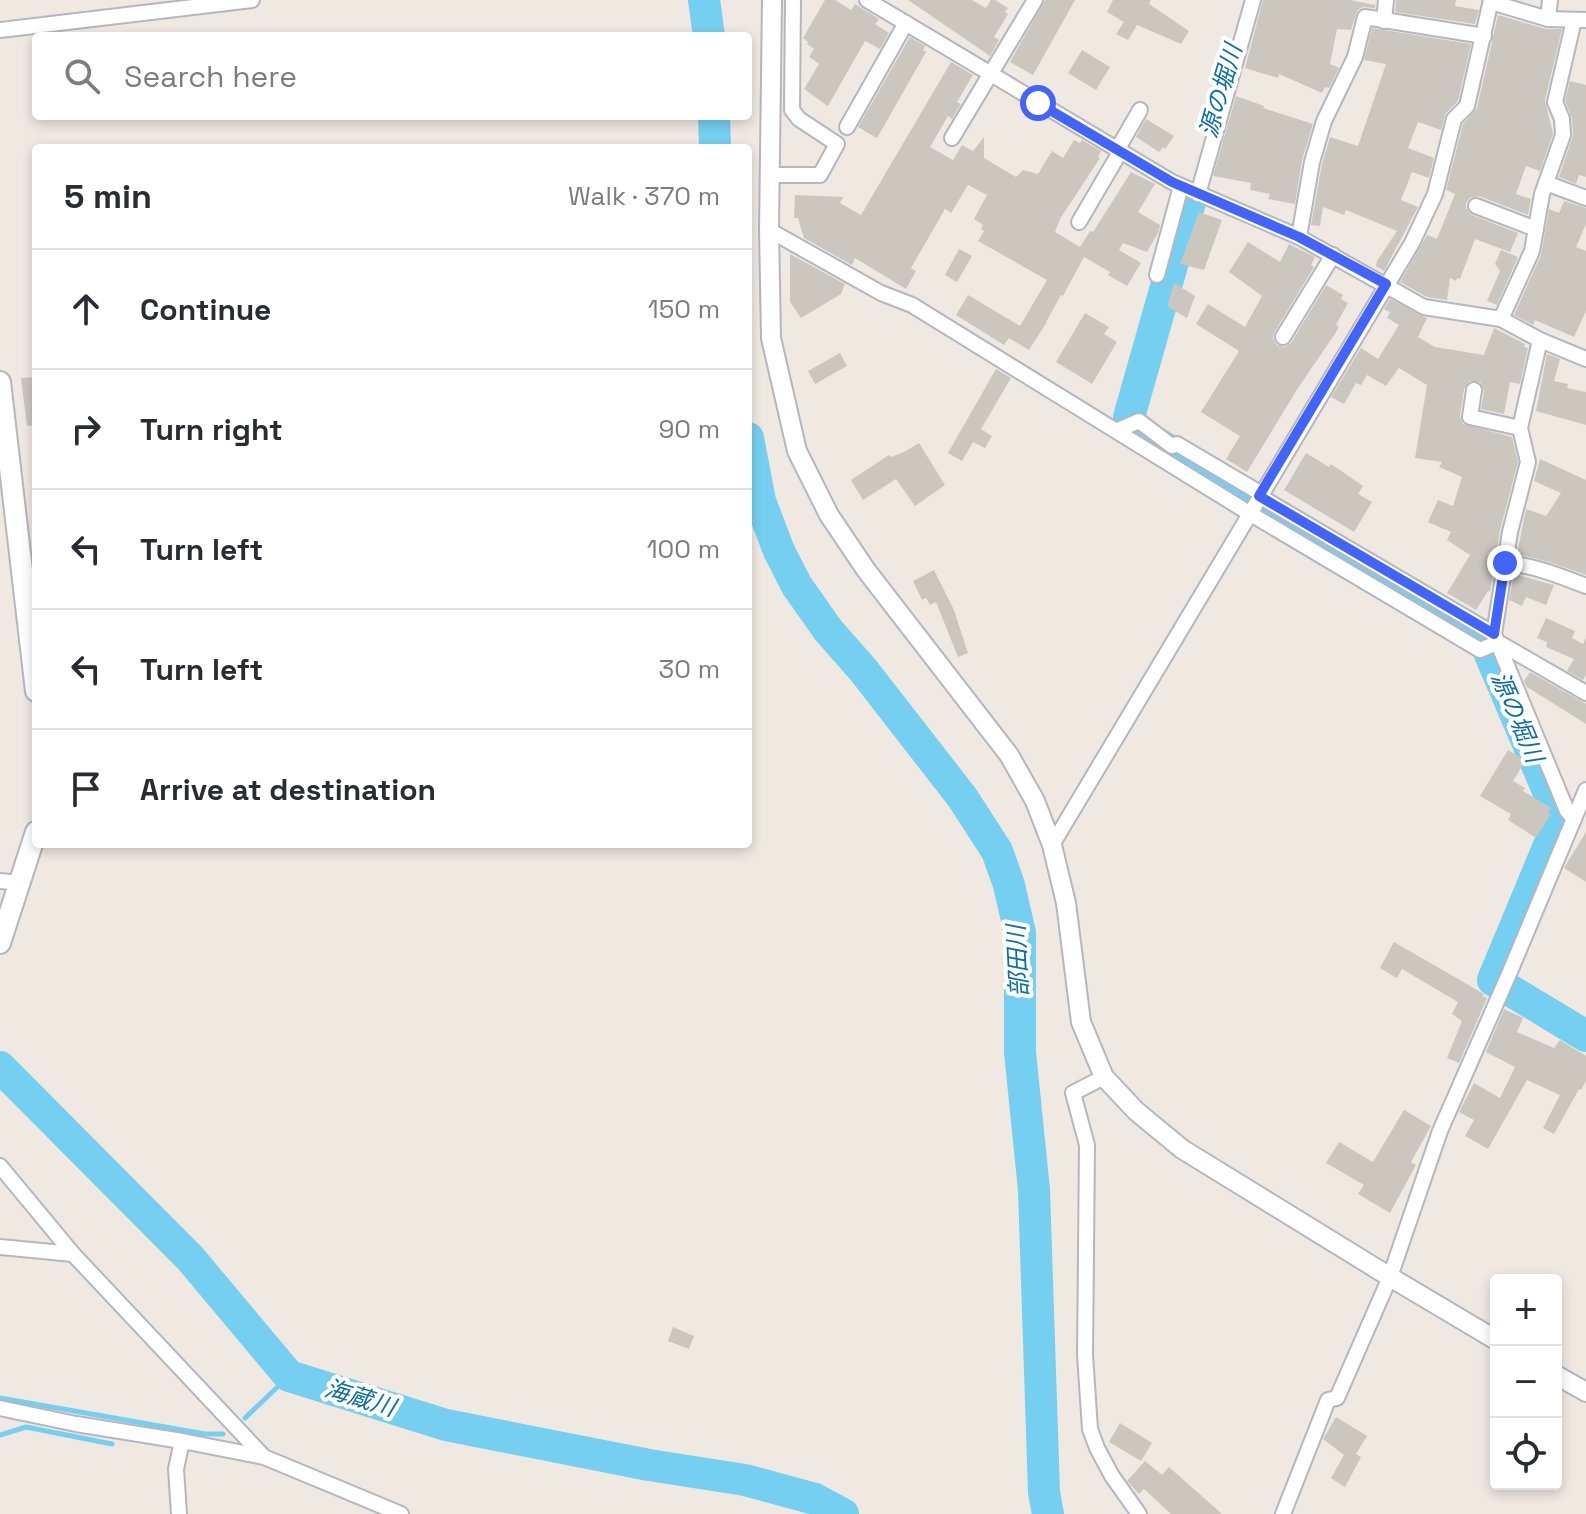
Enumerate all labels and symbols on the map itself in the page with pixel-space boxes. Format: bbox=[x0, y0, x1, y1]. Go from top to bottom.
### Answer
water label: 源の堀川 bbox=[1192, 38, 1249, 141]
route start bbox=[1020, 85, 1056, 121]
route end bbox=[1487, 545, 1523, 581]
water label: 源の堀川 bbox=[1484, 667, 1552, 770]
water label: 部田川 bbox=[1000, 921, 1035, 998]
water label: 海蔵川 bbox=[321, 1372, 402, 1424]

